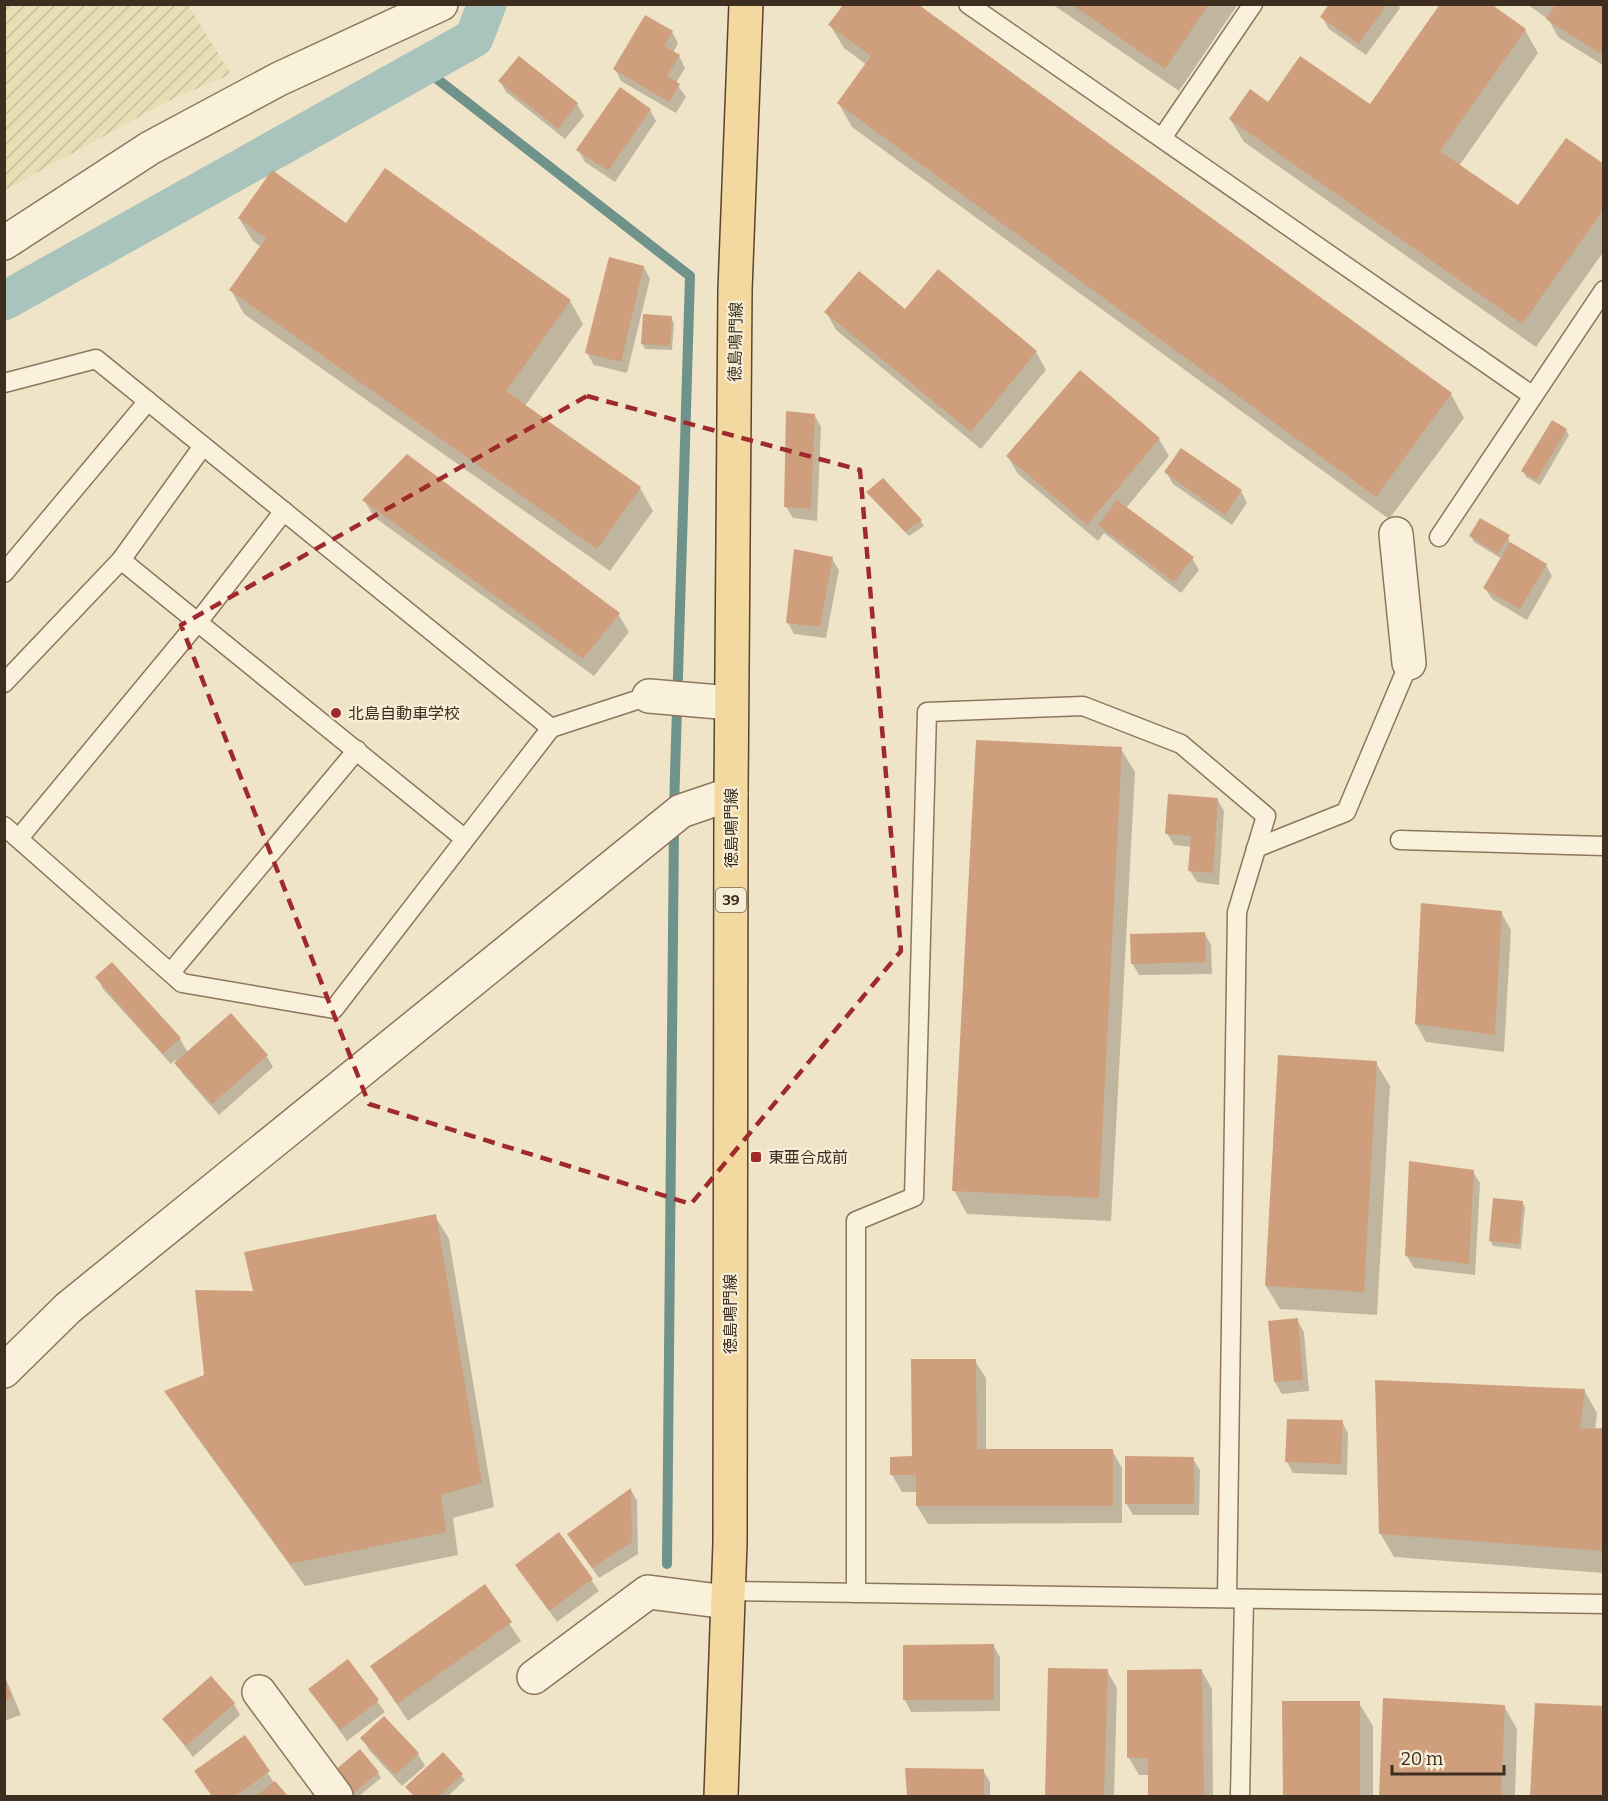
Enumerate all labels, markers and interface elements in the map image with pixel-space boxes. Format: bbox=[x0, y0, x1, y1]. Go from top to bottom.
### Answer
street label: 徳島鳴門線 bbox=[725, 302, 746, 382]
place label: 北島自動車学校 bbox=[348, 704, 460, 723]
marker: 北島自動車学校 bbox=[329, 706, 343, 720]
street label: 徳島鳴門線 bbox=[722, 788, 741, 868]
road number: 39 bbox=[716, 888, 746, 912]
place label: 東亜合成前 bbox=[768, 1148, 848, 1167]
marker: 東亜合成前 bbox=[749, 1150, 763, 1164]
street label: 徳島鳴門線 bbox=[721, 1274, 740, 1354]
scale bar bbox=[1392, 1738, 1504, 1776]
text: 20 m bbox=[1401, 1748, 1443, 1770]

